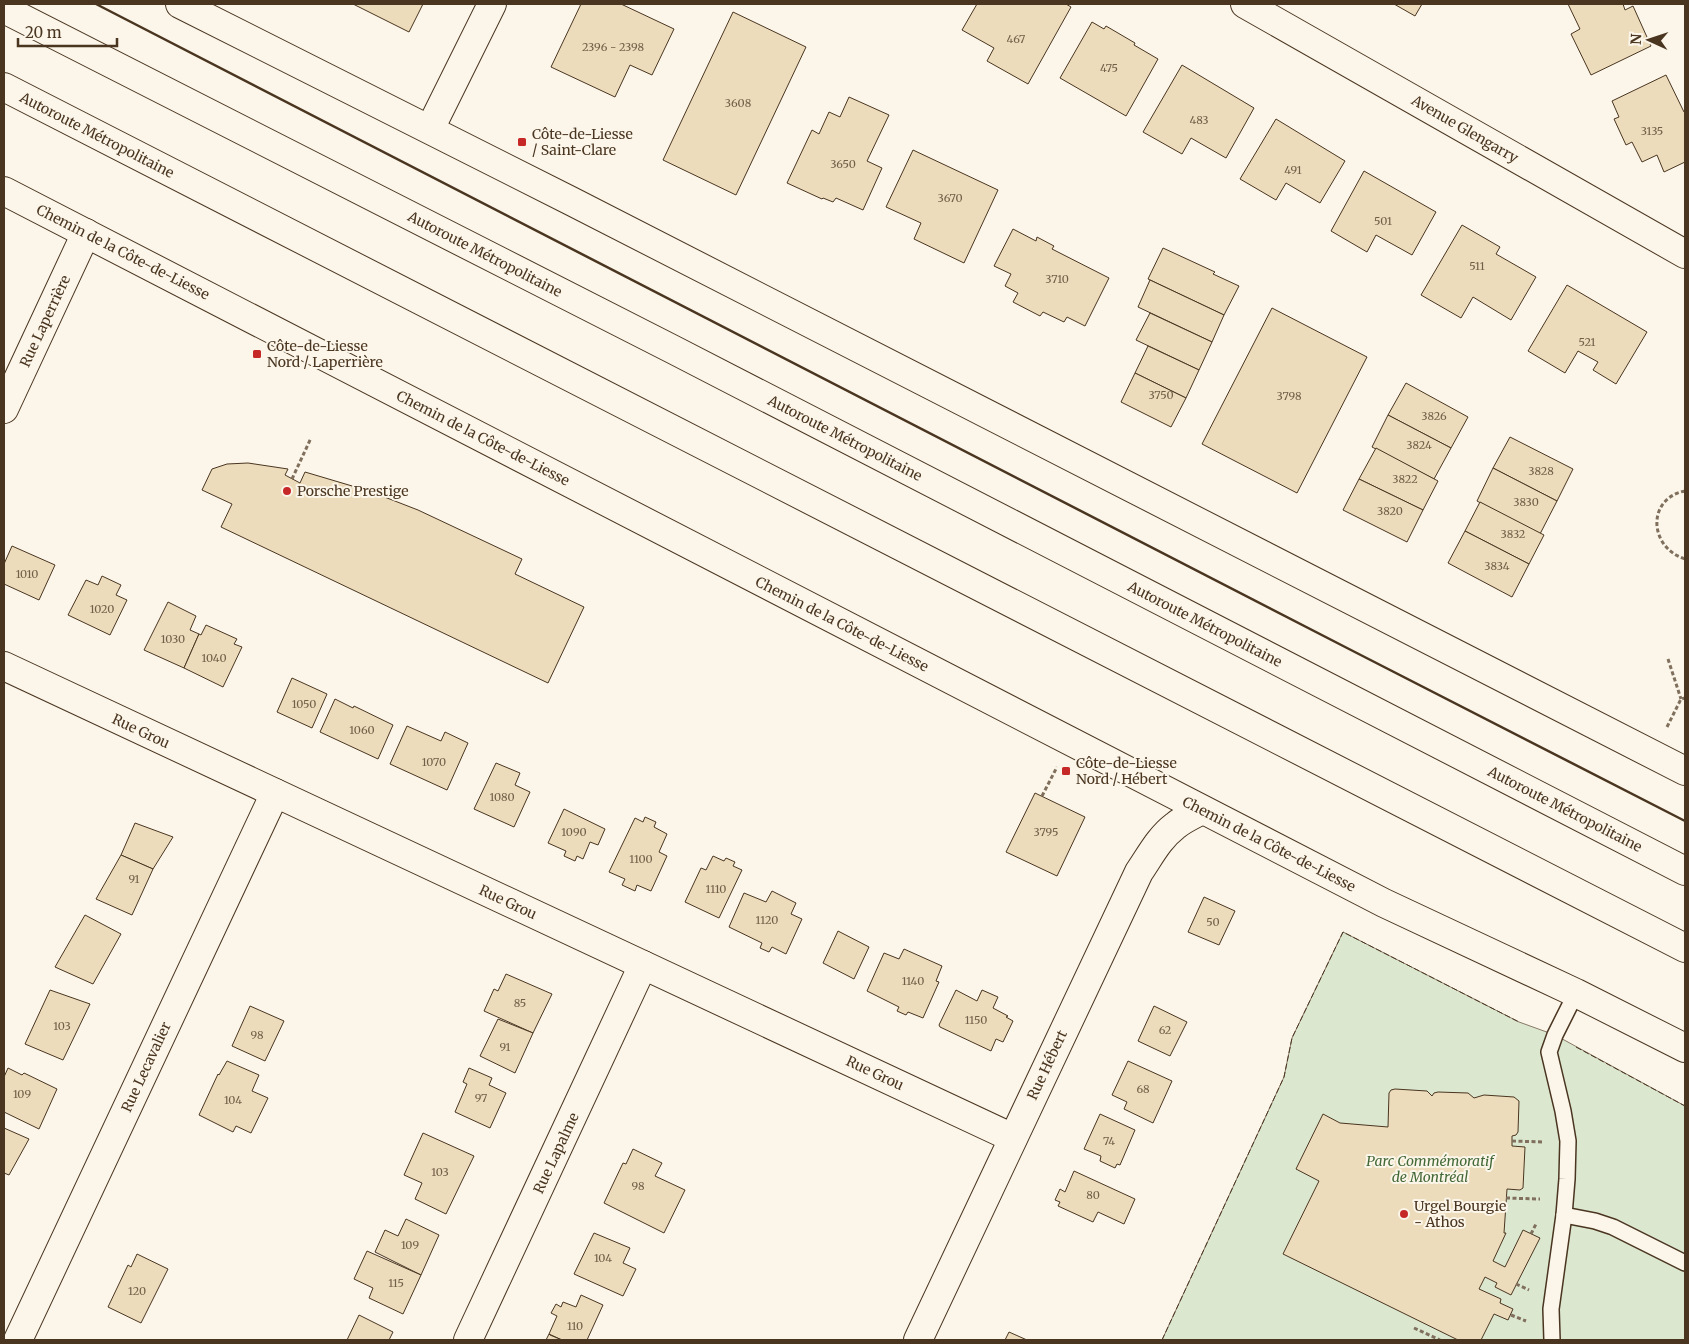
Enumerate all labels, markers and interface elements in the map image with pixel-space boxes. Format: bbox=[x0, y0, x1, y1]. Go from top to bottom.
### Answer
scale bar bbox=[18, 15, 116, 47]
north arrow bbox=[1624, 15, 1674, 65]
text: 20 m bbox=[25, 23, 62, 42]
house number: 467 bbox=[1007, 32, 1025, 46]
text: N bbox=[1627, 33, 1645, 45]
house number: 2396 - 2398 bbox=[582, 40, 645, 54]
house number: 475 bbox=[1100, 61, 1118, 75]
street label: Autoroute Métropolitaine bbox=[16, 88, 177, 182]
street label: Avenue Glengarry bbox=[1408, 91, 1522, 167]
house number: 3608 bbox=[725, 96, 752, 110]
house number: 483 bbox=[1189, 113, 1209, 127]
house number: 3135 bbox=[1641, 124, 1663, 138]
place label: Côte-de-Liesse / Saint-Clare bbox=[532, 125, 633, 159]
marker: Côte-de-Liesse / Saint-Clare bbox=[516, 136, 528, 148]
house number: 3650 bbox=[830, 157, 856, 171]
house number: 491 bbox=[1284, 163, 1302, 177]
house number: 3670 bbox=[937, 191, 963, 205]
street label: Chemin de la Côte-de-Liesse bbox=[33, 200, 213, 304]
street label: Autoroute Métropolitaine bbox=[404, 207, 565, 301]
house number: 501 bbox=[1374, 214, 1392, 228]
house number: 511 bbox=[1469, 259, 1485, 273]
street label: Rue Laperrière bbox=[16, 272, 74, 370]
house number: 3710 bbox=[1045, 272, 1069, 286]
house number: 521 bbox=[1578, 335, 1596, 349]
place label: Côte-de-Liesse Nord / Laperrière bbox=[267, 337, 383, 371]
marker: Côte-de-Liesse Nord / Laperrière bbox=[251, 348, 263, 360]
street label: Chemin de la Côte-de-Liesse bbox=[393, 386, 573, 490]
house number: 3750 bbox=[1148, 388, 1174, 402]
house number: 3798 bbox=[1276, 389, 1302, 403]
street label: Autoroute Métropolitaine bbox=[764, 391, 925, 485]
house number: 3826 bbox=[1421, 409, 1447, 423]
house number: 3824 bbox=[1406, 438, 1432, 452]
house number: 3828 bbox=[1528, 464, 1554, 478]
house number: 3822 bbox=[1392, 472, 1418, 486]
place label: Porsche Prestige bbox=[297, 482, 408, 500]
marker: Porsche Prestige bbox=[281, 485, 293, 497]
house number: 3830 bbox=[1513, 495, 1539, 509]
house number: 3820 bbox=[1377, 504, 1403, 518]
house number: 3832 bbox=[1501, 527, 1525, 541]
house number: 3834 bbox=[1484, 559, 1510, 573]
house number: 1010 bbox=[16, 567, 38, 581]
street label: Chemin de la Côte-de-Liesse bbox=[752, 572, 932, 676]
street label: Autoroute Métropolitaine bbox=[1124, 577, 1285, 671]
house number: 1020 bbox=[90, 602, 114, 616]
house number: 1030 bbox=[161, 632, 185, 646]
house number: 1040 bbox=[201, 651, 227, 665]
house number: 1050 bbox=[292, 697, 316, 711]
street label: Rue Grou bbox=[109, 710, 173, 752]
house number: 1060 bbox=[349, 723, 375, 737]
place label: Côte-de-Liesse Nord / Hébert bbox=[1076, 754, 1177, 788]
house number: 1070 bbox=[422, 755, 446, 769]
street label: Autoroute Métropolitaine bbox=[1484, 762, 1645, 856]
marker: Côte-de-Liesse Nord / Hébert bbox=[1060, 765, 1072, 777]
house number: 1080 bbox=[489, 790, 515, 804]
street label: Chemin de la Côte-de-Liesse bbox=[1179, 792, 1359, 896]
house number: 1090 bbox=[561, 825, 587, 839]
house number: 3795 bbox=[1034, 825, 1058, 839]
house number: 1100 bbox=[629, 852, 653, 866]
house number: 91 bbox=[128, 872, 140, 886]
street label: Rue Grou bbox=[476, 881, 540, 923]
house number: 1110 bbox=[706, 882, 726, 896]
house number: 1120 bbox=[756, 913, 778, 927]
house number: 50 bbox=[1206, 915, 1220, 929]
house number: 1140 bbox=[902, 974, 924, 988]
house number: 85 bbox=[514, 996, 526, 1010]
house number: 1150 bbox=[965, 1013, 987, 1027]
house number: 103 bbox=[53, 1019, 71, 1033]
street label: Rue Lecavalier bbox=[117, 1019, 175, 1115]
house number: 62 bbox=[1159, 1023, 1171, 1037]
street label: Rue Hébert bbox=[1023, 1027, 1071, 1103]
house number: 98 bbox=[250, 1028, 264, 1042]
house number: 91 bbox=[499, 1040, 511, 1054]
street label: Rue Grou bbox=[843, 1052, 907, 1094]
house number: 68 bbox=[1136, 1082, 1150, 1096]
house number: 109 bbox=[13, 1087, 31, 1101]
house number: 97 bbox=[475, 1091, 487, 1105]
house number: 104 bbox=[224, 1093, 242, 1107]
street label: Rue Lapalme bbox=[529, 1110, 583, 1196]
house number: 74 bbox=[1103, 1134, 1115, 1148]
park label: Parc Commémoratif de Montréal bbox=[1366, 1152, 1496, 1186]
house number: 103 bbox=[431, 1165, 449, 1179]
house number: 98 bbox=[631, 1179, 645, 1193]
house number: 80 bbox=[1086, 1188, 1100, 1202]
place label: Urgel Bourgie - Athos bbox=[1414, 1197, 1506, 1231]
marker: Urgel Bourgie - Athos bbox=[1398, 1208, 1410, 1220]
house number: 109 bbox=[401, 1238, 419, 1252]
house number: 104 bbox=[594, 1251, 612, 1265]
house number: 115 bbox=[388, 1276, 404, 1290]
house number: 120 bbox=[128, 1284, 146, 1298]
house number: 110 bbox=[567, 1319, 583, 1333]

